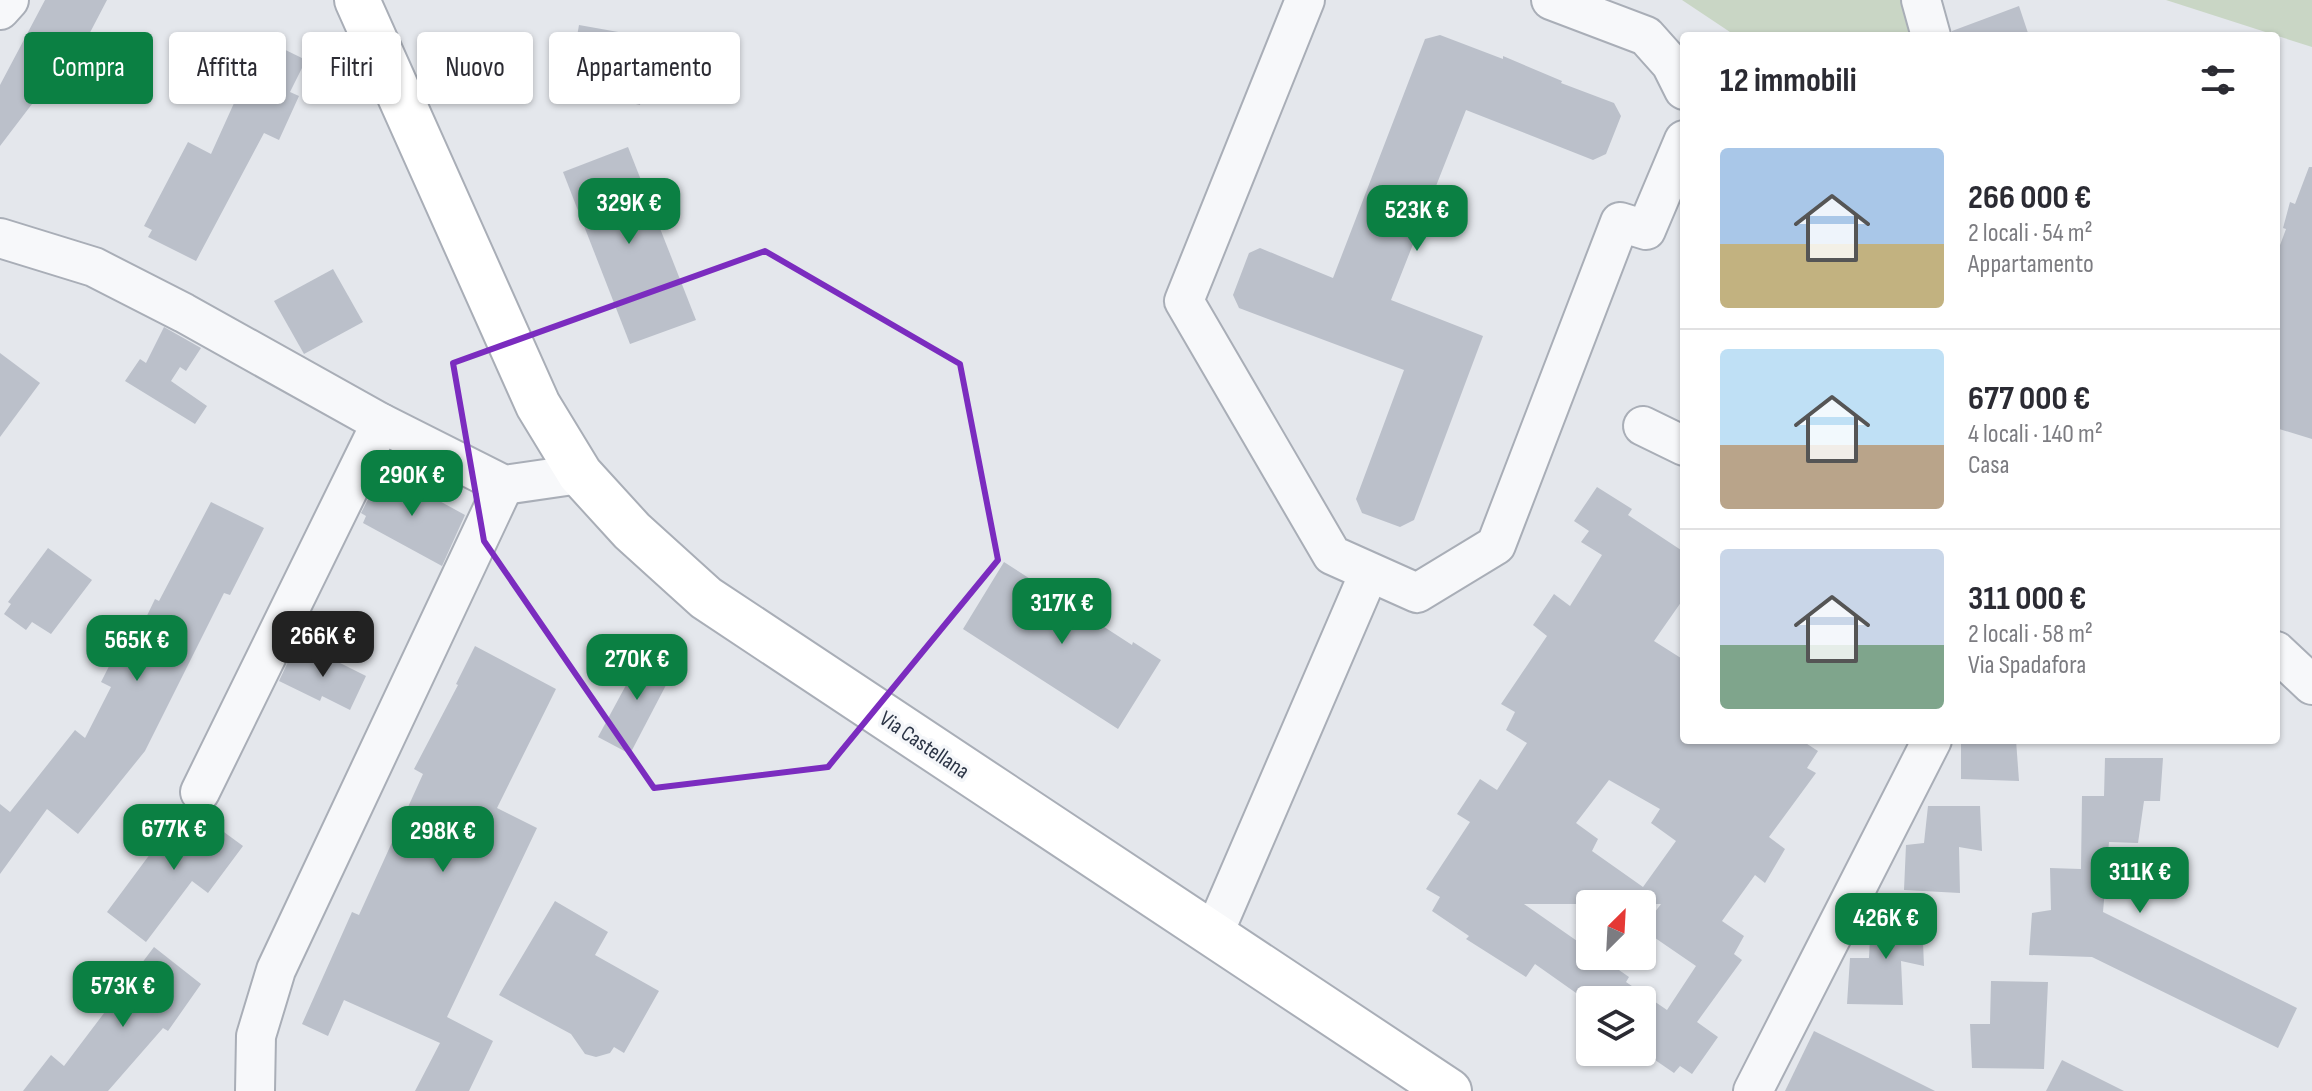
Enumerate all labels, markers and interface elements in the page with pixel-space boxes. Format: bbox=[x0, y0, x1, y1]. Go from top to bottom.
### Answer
chip: Compra bbox=[24, 32, 153, 104]
chip: Affitta bbox=[169, 32, 286, 104]
chip: Filtri bbox=[302, 32, 401, 104]
chip: Nuovo bbox=[417, 32, 533, 104]
chip: Appartamento bbox=[549, 32, 740, 104]
icon: filters bbox=[2196, 58, 2240, 102]
text: 12 immobili bbox=[1720, 60, 1857, 101]
text: 266 000 € bbox=[1968, 177, 2091, 218]
pin: 329K € bbox=[564, 178, 694, 246]
icon: home bbox=[1784, 180, 1880, 276]
pin: 523K € bbox=[1352, 185, 1482, 253]
text: 329K € bbox=[596, 188, 662, 219]
text: 523K € bbox=[1385, 195, 1449, 226]
text: 2 locali · 54 m² bbox=[1968, 218, 2093, 249]
text: Appartamento bbox=[1968, 249, 2094, 280]
text: 677 000 € bbox=[1968, 378, 2090, 419]
icon: home bbox=[1784, 381, 1880, 477]
text: 4 locali · 140 m² bbox=[1968, 419, 2103, 450]
pin: 290K € bbox=[347, 450, 477, 518]
text: Casa bbox=[1968, 450, 2009, 481]
text: 290K € bbox=[379, 460, 445, 491]
pin: 317K € bbox=[997, 578, 1127, 646]
text: 311 000 € bbox=[1968, 578, 2086, 619]
icon: home bbox=[1784, 581, 1880, 677]
text: 317K € bbox=[1030, 588, 1094, 619]
pin: 266K € bbox=[258, 611, 388, 679]
pin: 565K € bbox=[72, 615, 202, 683]
text: 2 locali · 58 m² bbox=[1968, 619, 2093, 650]
text: 266K € bbox=[290, 621, 356, 652]
text: 565K € bbox=[104, 625, 170, 656]
pin: 270K € bbox=[572, 634, 702, 702]
text: 270K € bbox=[604, 644, 670, 675]
text: Via Spadafora bbox=[1968, 650, 2086, 681]
street label: Via Castellana bbox=[874, 705, 974, 785]
pin: 677K € bbox=[109, 804, 239, 872]
pin: 298K € bbox=[378, 806, 508, 874]
text: 677K € bbox=[141, 814, 207, 845]
text: 298K € bbox=[410, 816, 476, 847]
pin: 311K € bbox=[2075, 847, 2205, 915]
text: 311K € bbox=[2109, 857, 2171, 888]
north arrow bbox=[1576, 890, 1656, 970]
map controls bbox=[1576, 890, 1656, 1066]
pin: 426K € bbox=[1821, 893, 1951, 961]
text: 426K € bbox=[1853, 903, 1919, 934]
pin: 573K € bbox=[58, 961, 188, 1029]
text: 573K € bbox=[91, 971, 155, 1002]
button: layers bbox=[1576, 986, 1656, 1066]

